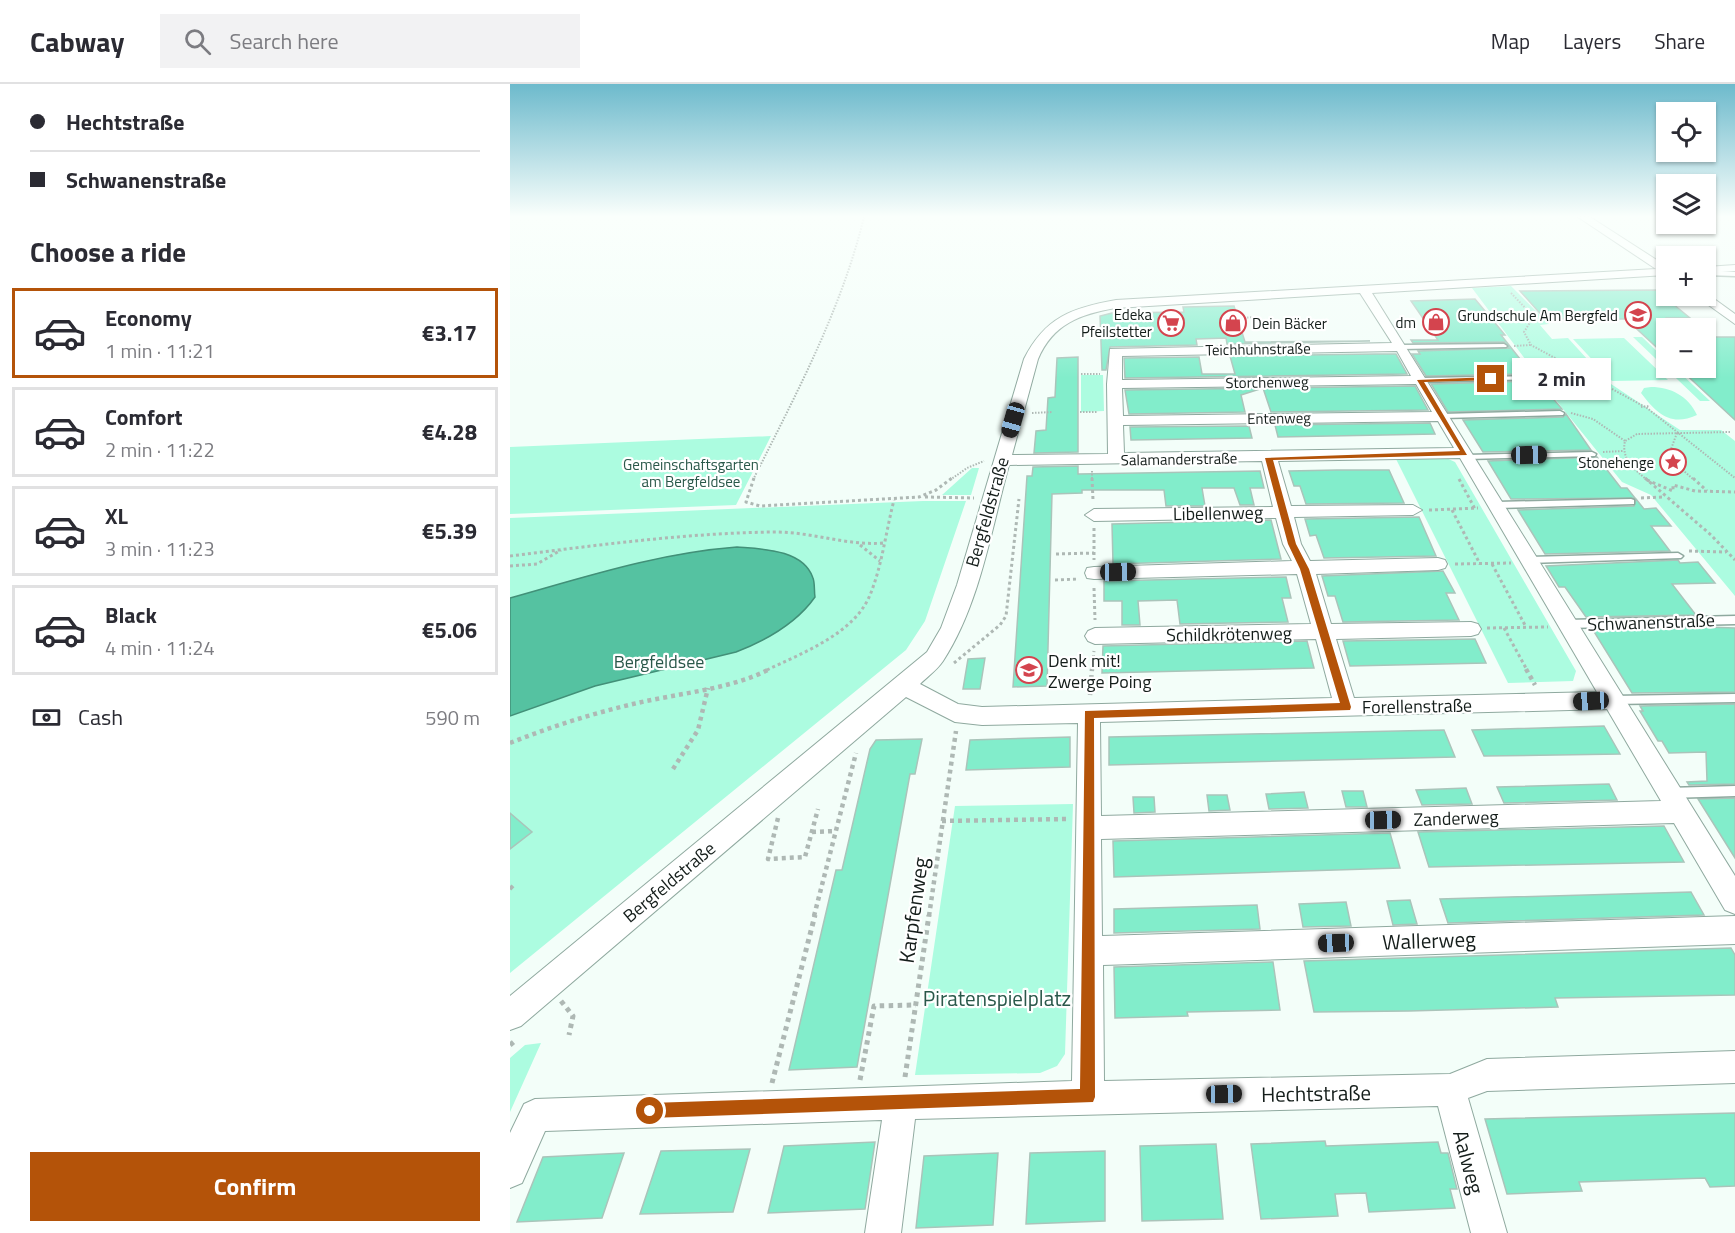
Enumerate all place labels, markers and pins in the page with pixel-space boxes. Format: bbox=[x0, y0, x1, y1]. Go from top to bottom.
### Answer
school or university icon: Grundschule Am Bergfeld bbox=[1623, 300, 1653, 330]
place label: Edeka Pfeilstetter bbox=[1081, 303, 1152, 343]
place label: Grundschule Am Bergfeld bbox=[1458, 304, 1618, 327]
shop icon: dm bbox=[1421, 307, 1451, 337]
supermarket icon: Edeka Pfeilstetter bbox=[1156, 308, 1186, 338]
shop icon: Dein Bäcker bbox=[1218, 308, 1248, 338]
place label: dm bbox=[1396, 311, 1416, 334]
place label: Dein Bäcker bbox=[1252, 312, 1327, 335]
place icon: Stonehenge bbox=[1658, 447, 1688, 477]
place label: Stonehenge bbox=[1578, 451, 1654, 474]
place label: Denk mit! Zwerge Poing bbox=[1048, 647, 1152, 695]
school or university icon: Denk mit! Zwerge Poing bbox=[1014, 655, 1044, 685]

